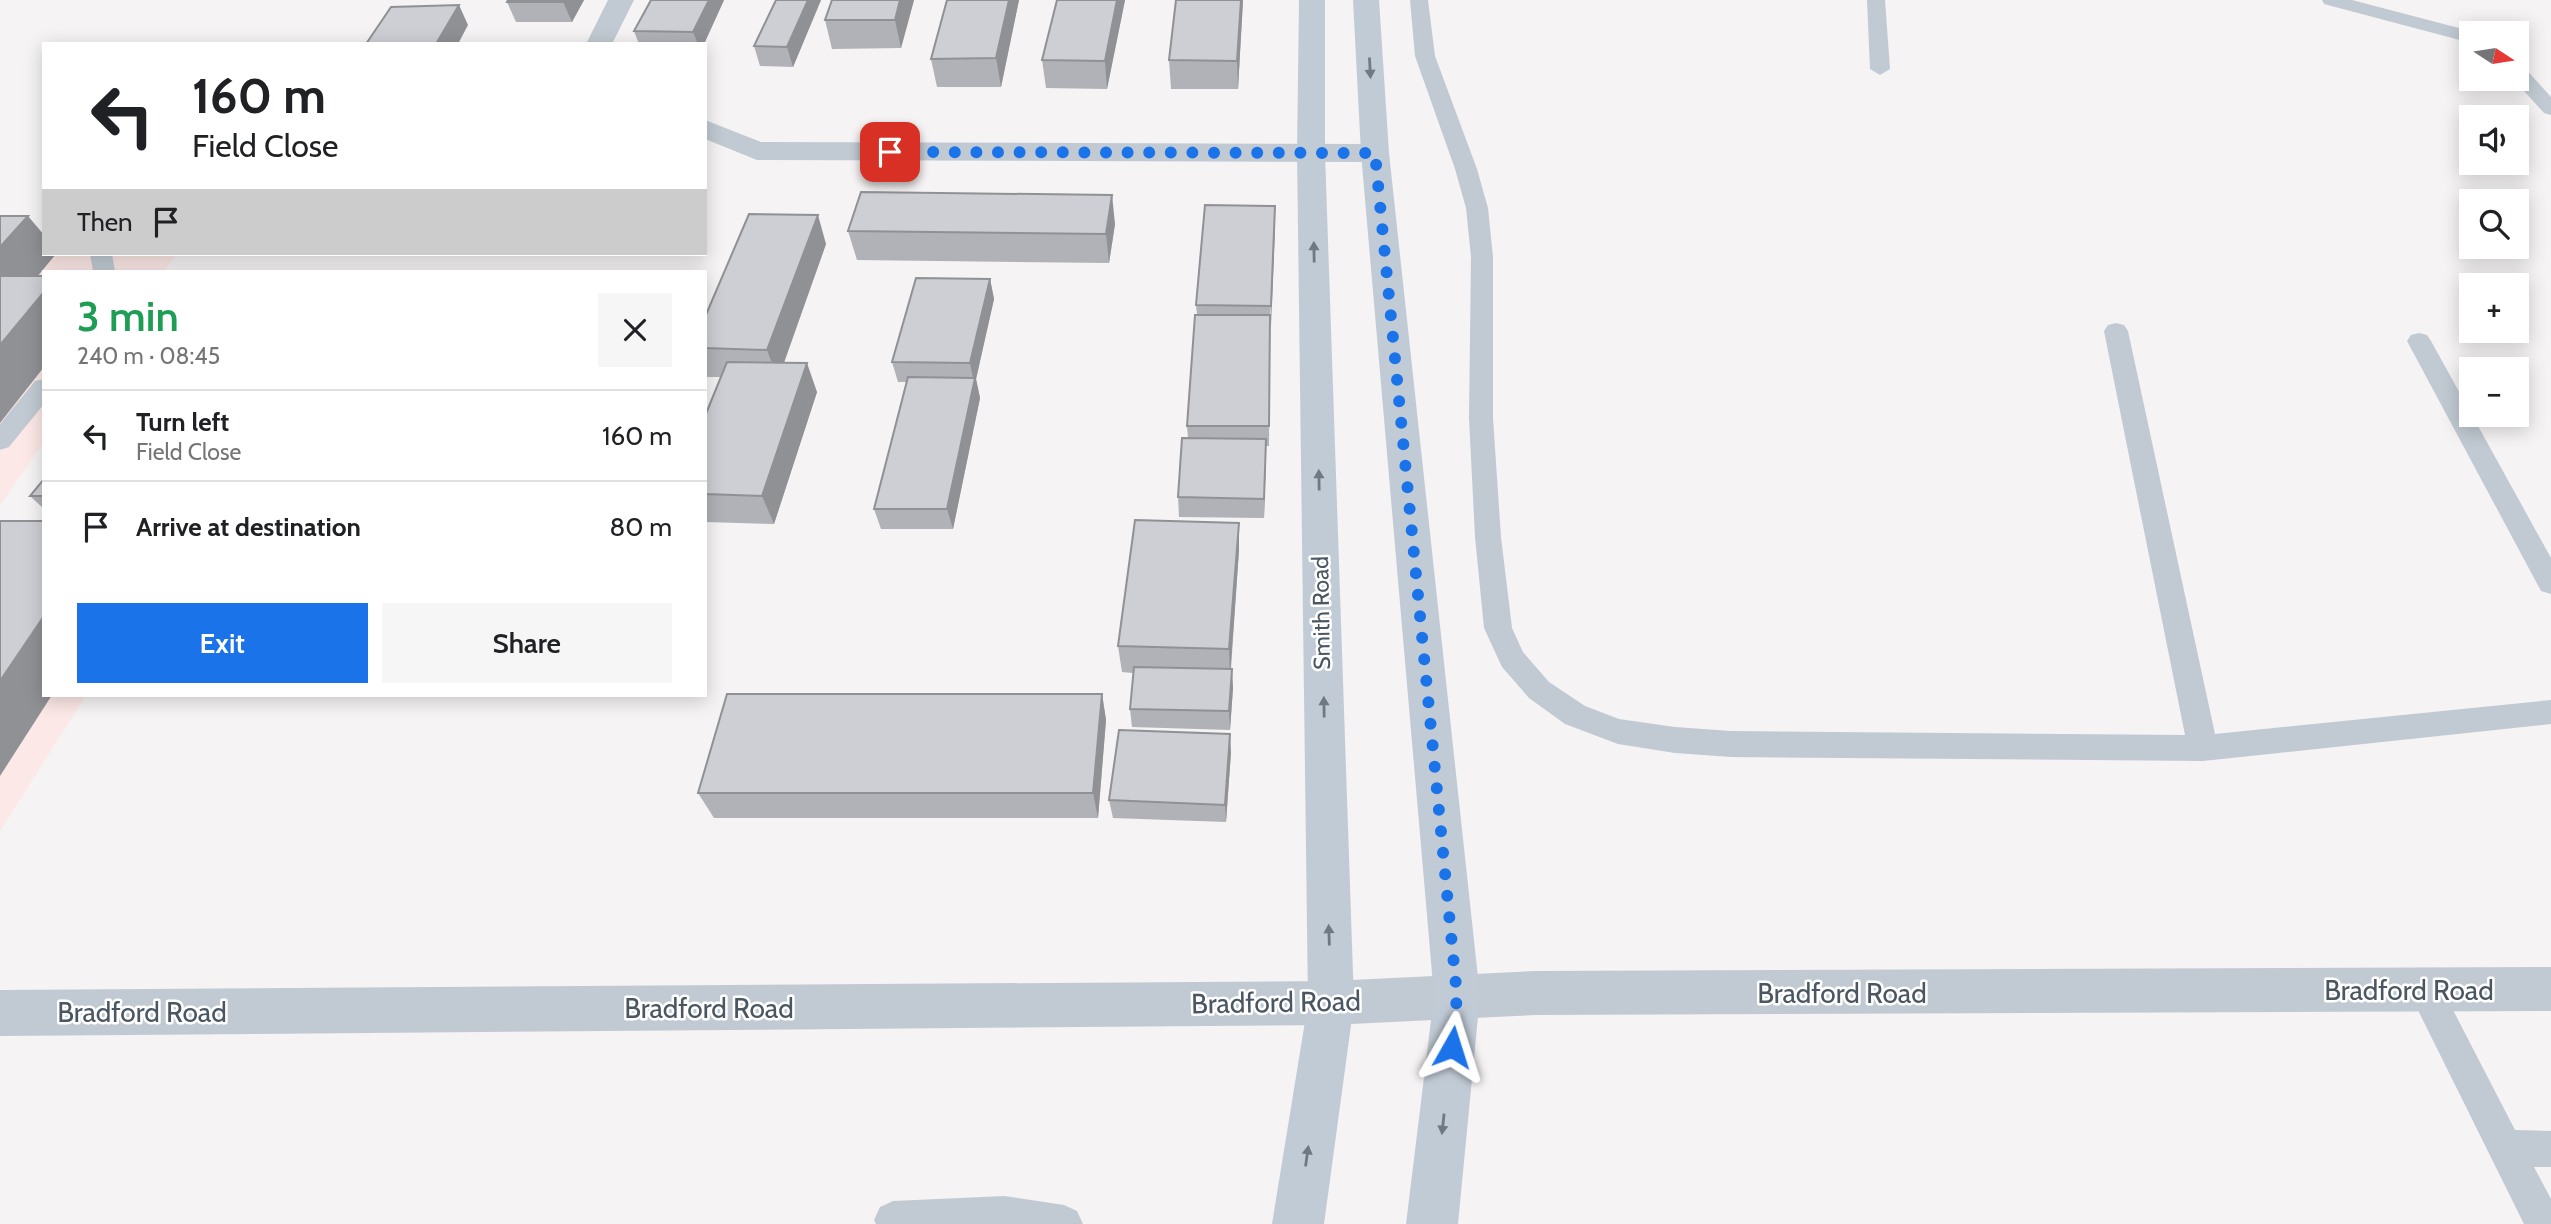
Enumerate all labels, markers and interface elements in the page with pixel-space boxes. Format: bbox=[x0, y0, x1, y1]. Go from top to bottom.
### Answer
north arrow bbox=[2459, 21, 2529, 91]
map controls bbox=[2459, 21, 2529, 427]
one-way arrow bbox=[1365, 57, 1376, 79]
text: 160 m bbox=[192, 66, 326, 125]
icon: left bbox=[77, 70, 168, 161]
button: sound bbox=[2459, 105, 2529, 175]
pin bbox=[860, 122, 920, 182]
text: Field Close bbox=[192, 126, 338, 165]
icon: arrive bbox=[871, 133, 909, 171]
button: search bbox=[2459, 189, 2529, 259]
icon: arrive bbox=[147, 203, 185, 241]
text: Then bbox=[77, 206, 133, 238]
one-way arrow bbox=[1308, 241, 1319, 263]
button: + bbox=[2459, 273, 2529, 343]
text: 3 min bbox=[77, 290, 179, 342]
button: close bbox=[598, 293, 672, 367]
text: 240 m · 08:45 bbox=[77, 342, 220, 370]
button: − bbox=[2459, 357, 2529, 427]
text: Turn left bbox=[136, 406, 229, 438]
icon: left bbox=[77, 417, 115, 455]
text: 160 m bbox=[602, 420, 672, 452]
text: Field Close bbox=[136, 438, 241, 466]
one-way arrow bbox=[1313, 468, 1324, 490]
icon: arrive bbox=[77, 508, 115, 546]
text: Arrive at destination bbox=[136, 511, 361, 543]
text: 80 m bbox=[609, 511, 672, 543]
street label: Smith Road bbox=[1306, 556, 1336, 670]
button: Exit bbox=[77, 603, 368, 683]
button: Share bbox=[382, 603, 672, 683]
one-way arrow bbox=[1318, 696, 1329, 718]
one-way arrow bbox=[1323, 923, 1334, 945]
street label: Bradford Road bbox=[2324, 973, 2494, 1007]
street label: Bradford Road bbox=[1757, 976, 1927, 1010]
street label: Bradford Road bbox=[1191, 984, 1361, 1020]
street label: Bradford Road bbox=[624, 991, 794, 1025]
street label: Bradford Road bbox=[57, 995, 227, 1029]
position arrow bbox=[1415, 1010, 1489, 1084]
one-way arrow bbox=[1438, 1113, 1449, 1135]
one-way arrow bbox=[1302, 1145, 1313, 1167]

